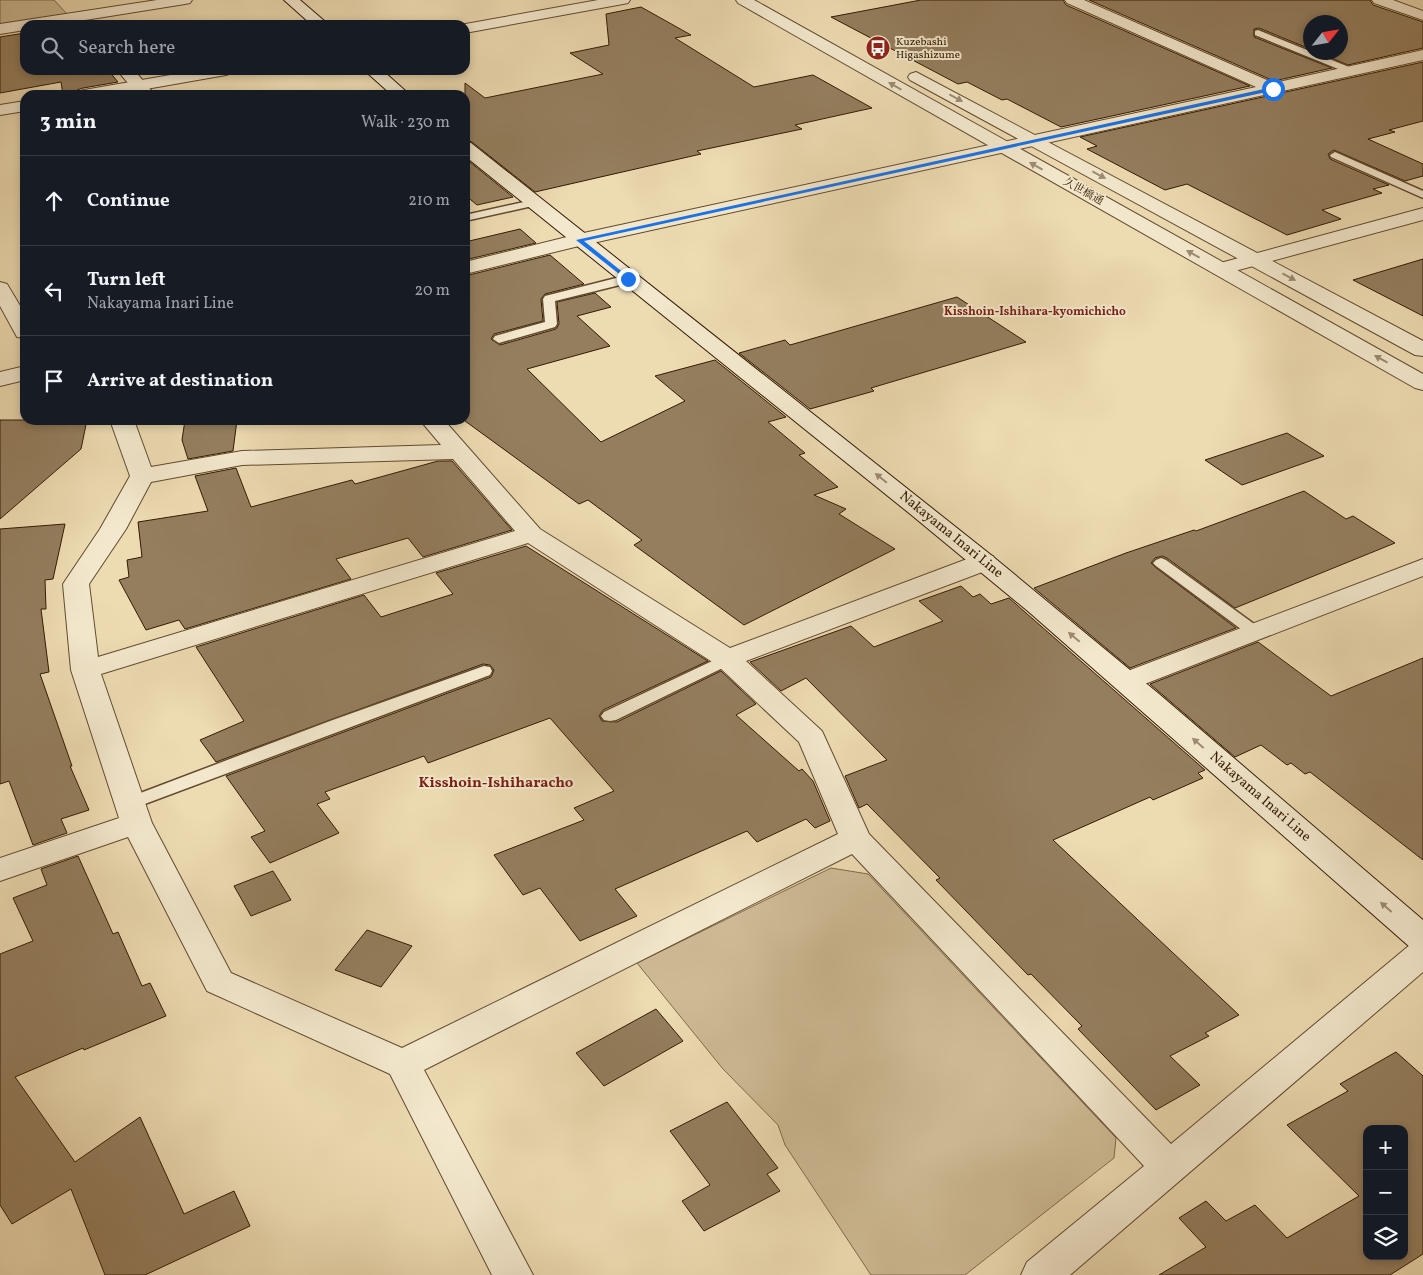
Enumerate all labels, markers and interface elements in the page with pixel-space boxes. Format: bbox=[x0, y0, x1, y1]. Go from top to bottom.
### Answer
north arrow bbox=[1303, 15, 1348, 60]
search box bbox=[20, 20, 470, 75]
icon: search bbox=[38, 34, 66, 62]
text: Search here bbox=[78, 35, 175, 61]
bus stop icon: Kuzebashi Higashizume bbox=[865, 35, 891, 61]
place label: Kuzebashi Higashizume bbox=[896, 35, 960, 63]
route start bbox=[1262, 78, 1285, 101]
one-way arrow bbox=[888, 81, 901, 90]
one-way arrow bbox=[949, 94, 963, 102]
text: 3 min bbox=[40, 108, 96, 137]
text: Walk · 230 m bbox=[361, 112, 450, 134]
one-way arrow bbox=[1030, 161, 1043, 170]
one-way arrow bbox=[1092, 171, 1107, 179]
street label: 久世橋通 bbox=[1060, 175, 1106, 209]
icon: ahead bbox=[40, 187, 68, 215]
text: Continue bbox=[87, 188, 170, 214]
text: 210 m bbox=[408, 190, 450, 212]
one-way arrow bbox=[1186, 250, 1201, 258]
text: Turn left bbox=[87, 267, 166, 293]
route end bbox=[617, 268, 640, 291]
one-way arrow bbox=[1281, 273, 1296, 281]
icon: left bbox=[40, 277, 68, 305]
text: 20 m bbox=[415, 280, 450, 302]
text: Nakayama Inari Line bbox=[87, 293, 234, 315]
district label: Kisshoin-Ishihara-kyomichicho bbox=[944, 304, 1126, 320]
one-way arrow bbox=[1374, 355, 1387, 364]
icon: arrive bbox=[40, 367, 68, 395]
text: Arrive at destination bbox=[87, 368, 273, 394]
one-way arrow bbox=[875, 473, 888, 484]
street label: Nakayama Inari Line bbox=[895, 487, 1007, 583]
one-way arrow bbox=[1068, 632, 1081, 643]
one-way arrow bbox=[1192, 737, 1204, 749]
street label: Nakayama Inari Line bbox=[1205, 748, 1315, 847]
district label: Kisshoin-Ishiharacho bbox=[419, 773, 574, 794]
one-way arrow bbox=[1380, 902, 1393, 913]
map controls bbox=[1363, 1125, 1408, 1260]
button: + bbox=[1363, 1125, 1408, 1170]
button: − bbox=[1363, 1170, 1408, 1215]
button: layers bbox=[1363, 1215, 1408, 1260]

